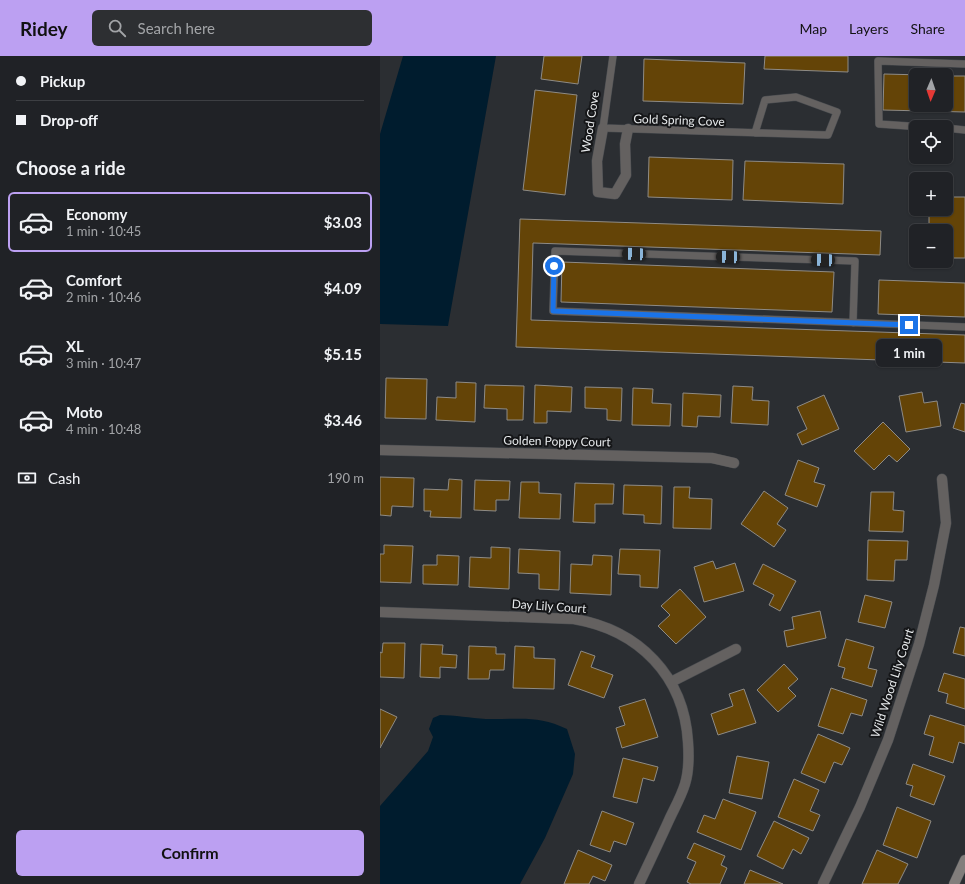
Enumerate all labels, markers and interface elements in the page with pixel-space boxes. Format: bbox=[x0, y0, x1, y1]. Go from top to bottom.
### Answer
search box bbox=[92, 10, 372, 46]
text: Ridey bbox=[20, 17, 68, 40]
icon: search bbox=[106, 17, 128, 39]
text: Search here bbox=[138, 19, 215, 37]
text: Map bbox=[799, 20, 827, 37]
text: Layers bbox=[849, 20, 889, 37]
text: Share bbox=[911, 20, 945, 37]
north arrow bbox=[909, 68, 953, 112]
map controls bbox=[909, 68, 953, 268]
text: Pickup bbox=[40, 72, 85, 90]
street label: Wood Cove bbox=[578, 90, 602, 154]
text: Drop-off bbox=[40, 111, 98, 129]
street label: Gold Spring Cove bbox=[633, 111, 725, 129]
button: locate bbox=[909, 120, 953, 164]
text: Choose a ride bbox=[16, 157, 125, 179]
button: + bbox=[909, 172, 953, 216]
icon: car bbox=[18, 204, 54, 240]
text: Economy bbox=[66, 205, 127, 223]
text: $3.03 bbox=[324, 213, 362, 231]
text: 1 min · 10:45 bbox=[66, 223, 141, 239]
button: − bbox=[909, 224, 953, 268]
car bbox=[622, 248, 646, 260]
car bbox=[716, 251, 740, 263]
car bbox=[811, 254, 835, 266]
route start bbox=[545, 257, 563, 275]
icon: car bbox=[18, 270, 54, 306]
text: Comfort bbox=[66, 271, 122, 289]
text: $4.09 bbox=[324, 279, 362, 297]
text: 2 min · 10:46 bbox=[66, 289, 141, 305]
route end bbox=[900, 316, 918, 334]
icon: car bbox=[18, 336, 54, 372]
text: XL bbox=[66, 337, 84, 355]
callout: 1 min bbox=[876, 339, 942, 367]
text: $5.15 bbox=[324, 345, 362, 363]
text: 1 min bbox=[893, 345, 925, 361]
text: 3 min · 10:47 bbox=[66, 355, 141, 371]
icon: car bbox=[18, 402, 54, 438]
text: Moto bbox=[66, 403, 103, 421]
text: $3.46 bbox=[324, 411, 362, 429]
text: 4 min · 10:48 bbox=[66, 421, 141, 437]
street label: Golden Poppy Court bbox=[503, 433, 611, 449]
icon: cash bbox=[16, 467, 38, 489]
text: Cash bbox=[48, 469, 80, 487]
text: 190 m bbox=[327, 470, 364, 486]
street label: Day Lily Court bbox=[511, 596, 587, 616]
street label: Wild Wood Lily Court bbox=[867, 626, 917, 739]
button: Confirm bbox=[16, 830, 364, 876]

